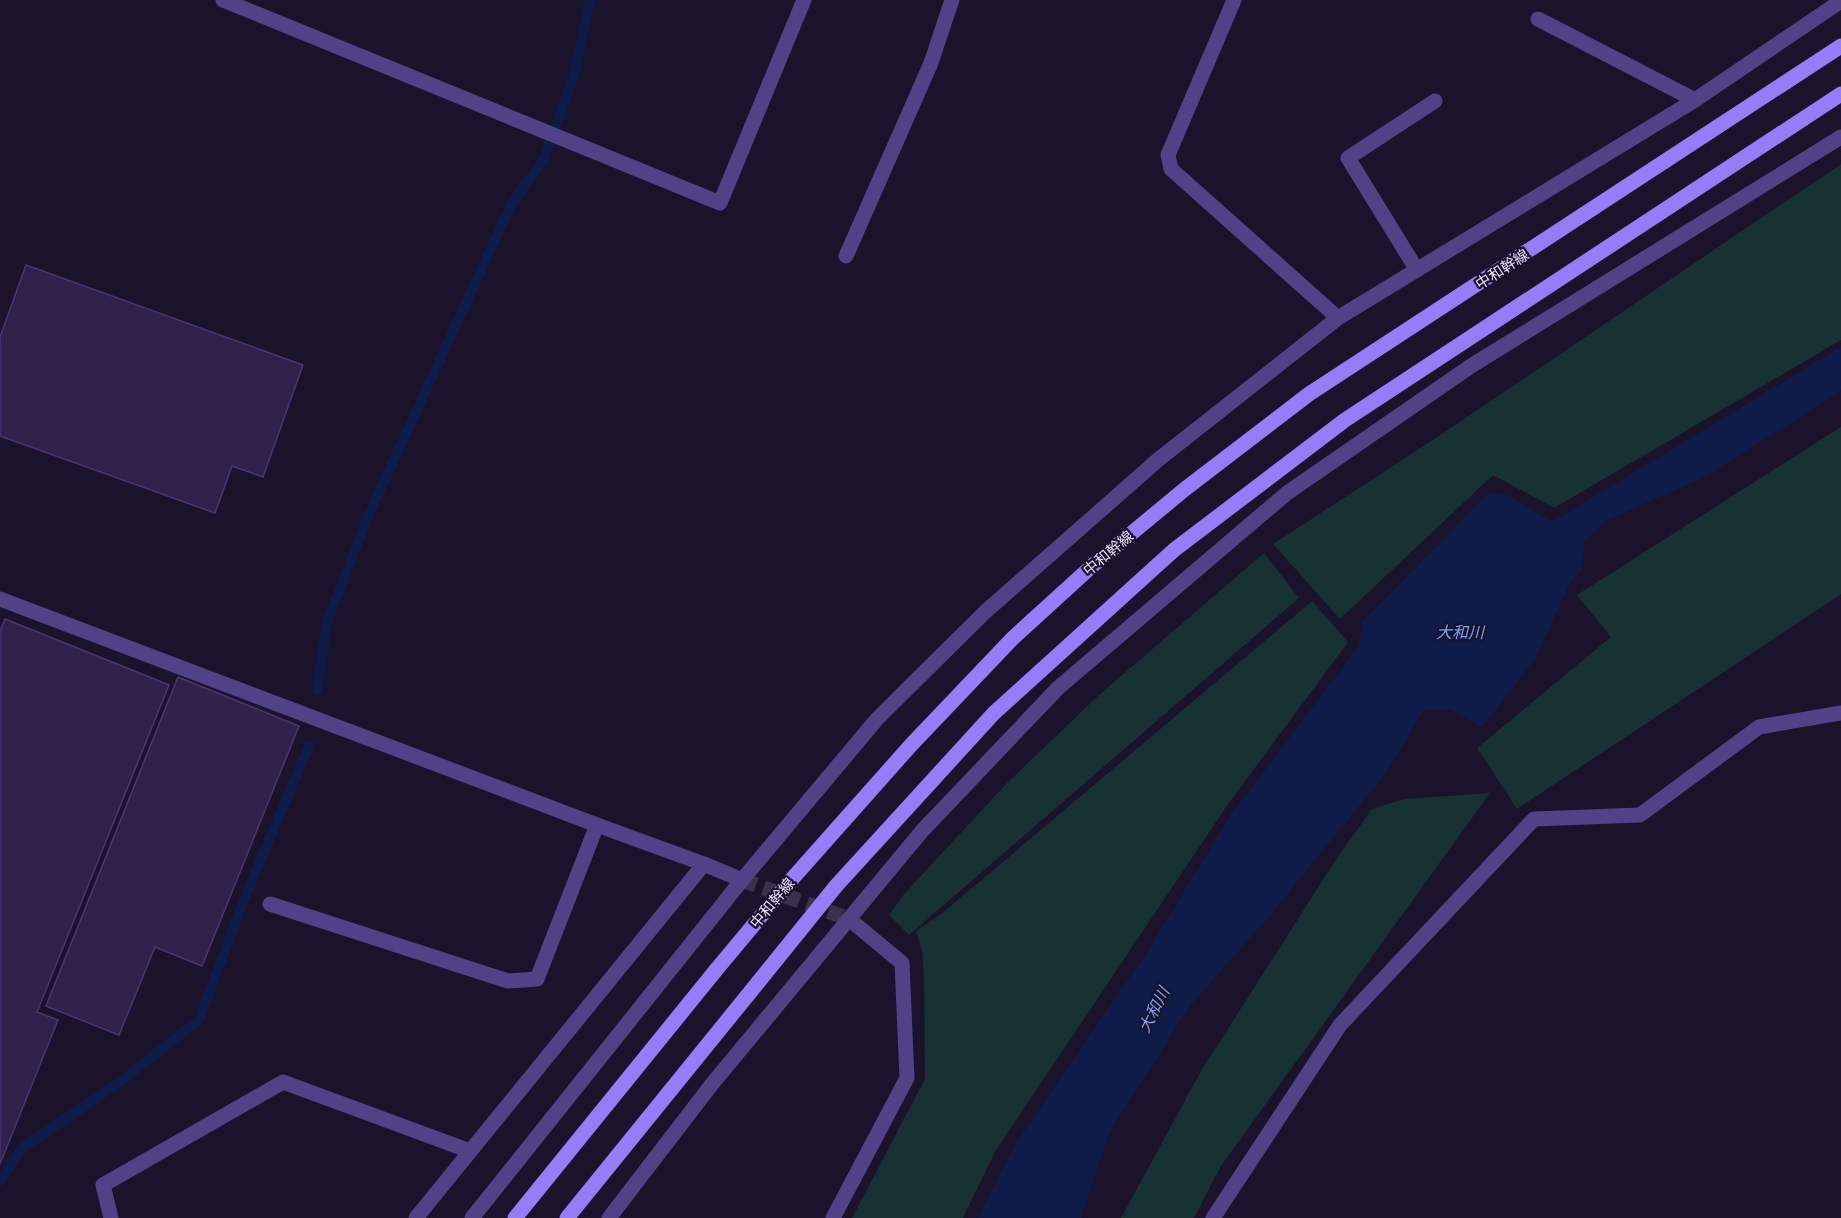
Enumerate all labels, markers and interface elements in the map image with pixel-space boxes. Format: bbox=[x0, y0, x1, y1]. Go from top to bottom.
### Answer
street label: 中和幹線 bbox=[1472, 246, 1532, 292]
street label: 中和幹線 bbox=[1080, 527, 1136, 579]
water label: 大和川 bbox=[1436, 623, 1486, 642]
street label: 中和幹線 bbox=[746, 875, 798, 931]
water label: 大和川 bbox=[1135, 983, 1174, 1036]

